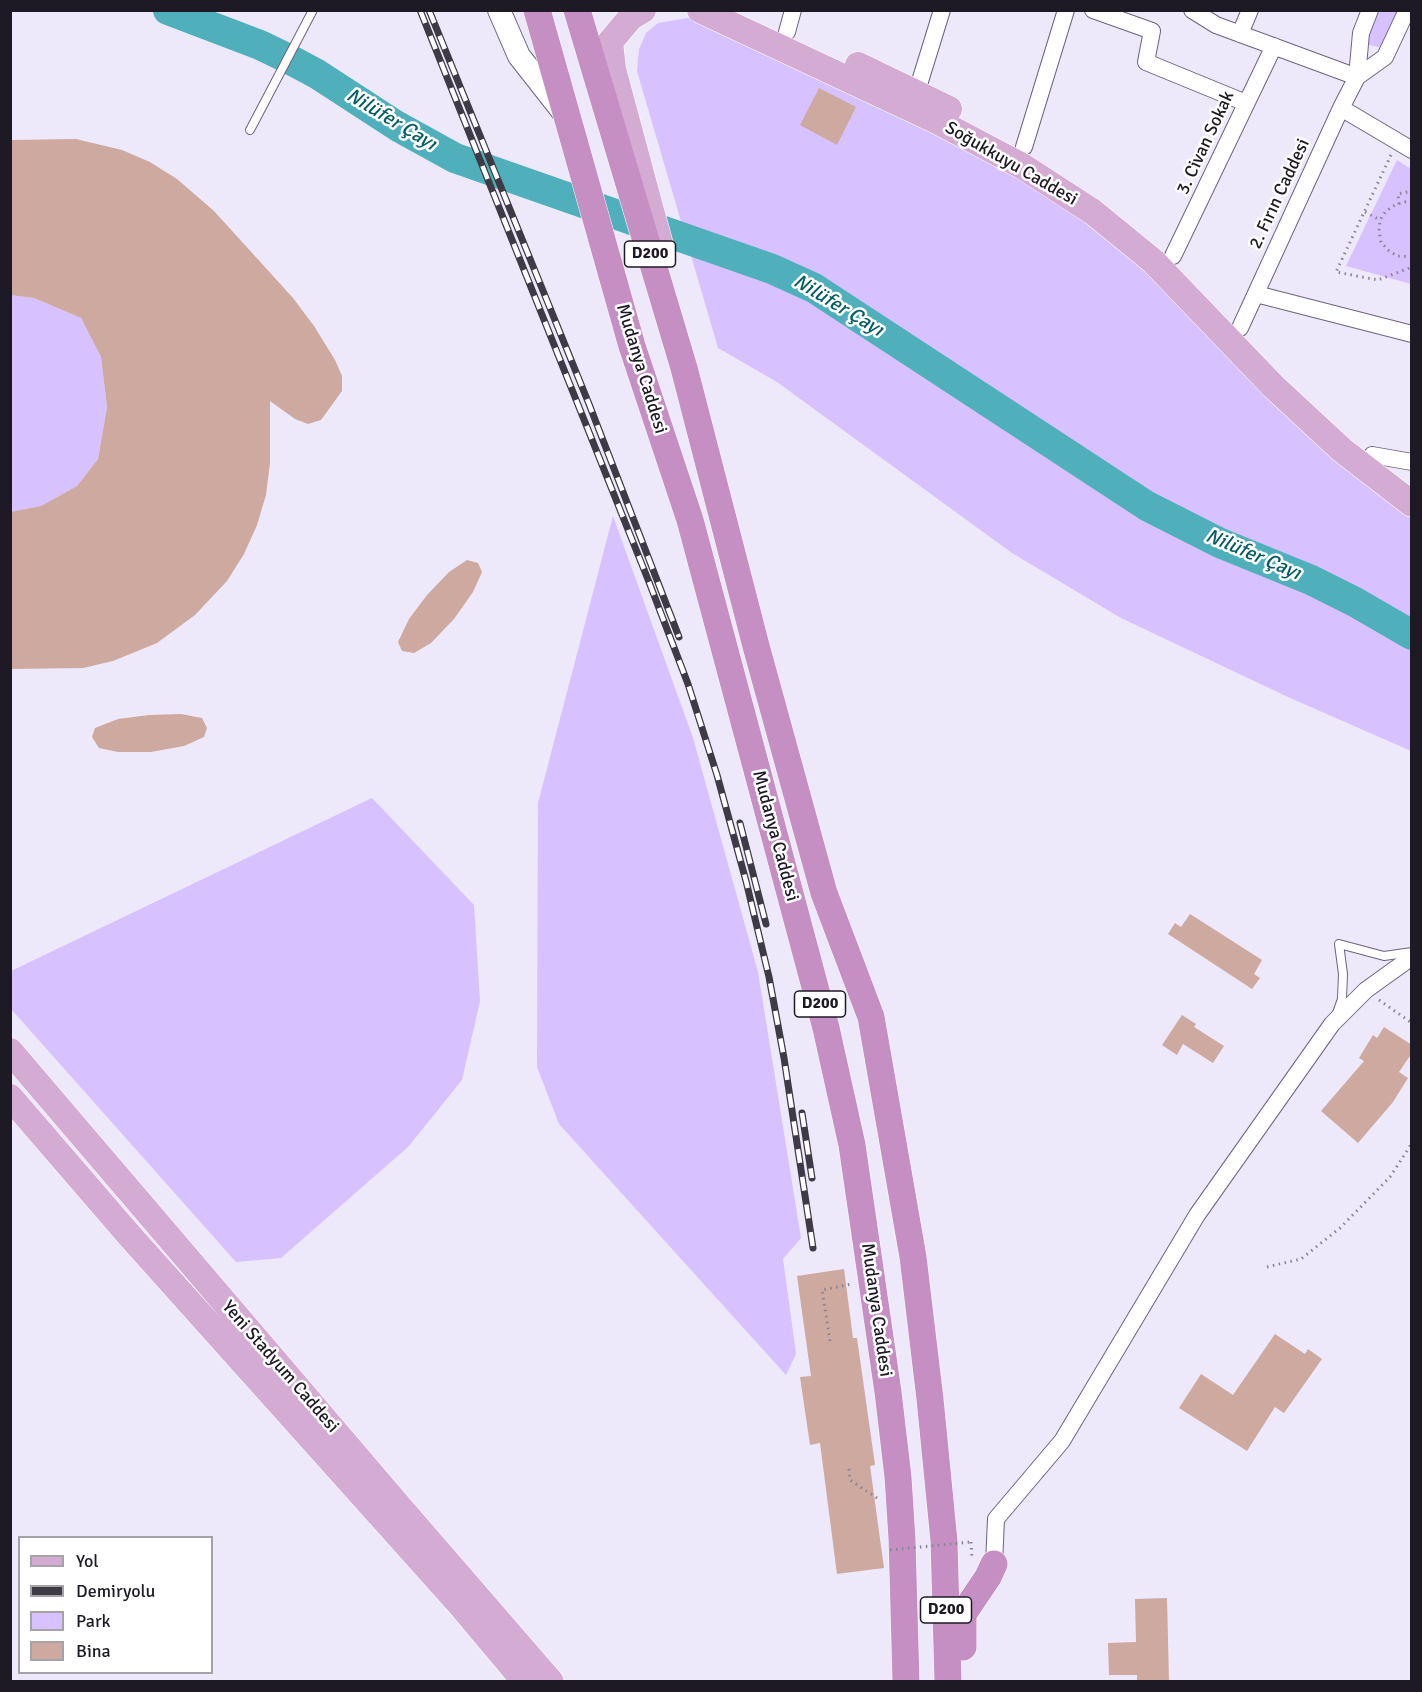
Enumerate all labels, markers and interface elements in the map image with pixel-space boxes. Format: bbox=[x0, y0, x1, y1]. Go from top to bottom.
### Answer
water label: Nilüfer Çayı bbox=[342, 84, 440, 156]
street label: 3. Civan Sokak bbox=[1173, 88, 1239, 198]
street label: Soğukkuyu Caddesi bbox=[941, 117, 1081, 211]
street label: 2. Fırın Caddesi bbox=[1245, 136, 1315, 252]
road number: D200 bbox=[624, 241, 676, 267]
water label: Nilüfer Çayı bbox=[789, 270, 887, 342]
street label: Mudanya Caddesi bbox=[611, 302, 671, 436]
water label: Nilüfer Çayı bbox=[1202, 524, 1304, 586]
street label: Mudanya Caddesi bbox=[747, 768, 803, 904]
road number: D200 bbox=[794, 991, 846, 1017]
street label: Mudanya Caddesi bbox=[856, 1242, 896, 1378]
street label: Yeni Stadyum Caddesi bbox=[217, 1297, 343, 1437]
legend bbox=[18, 1536, 213, 1674]
text: Yol bbox=[76, 1550, 99, 1572]
text: Demiryolu bbox=[76, 1580, 155, 1602]
road number: D200 bbox=[920, 1597, 972, 1623]
text: Park bbox=[76, 1610, 111, 1632]
text: Bina bbox=[76, 1640, 111, 1662]

